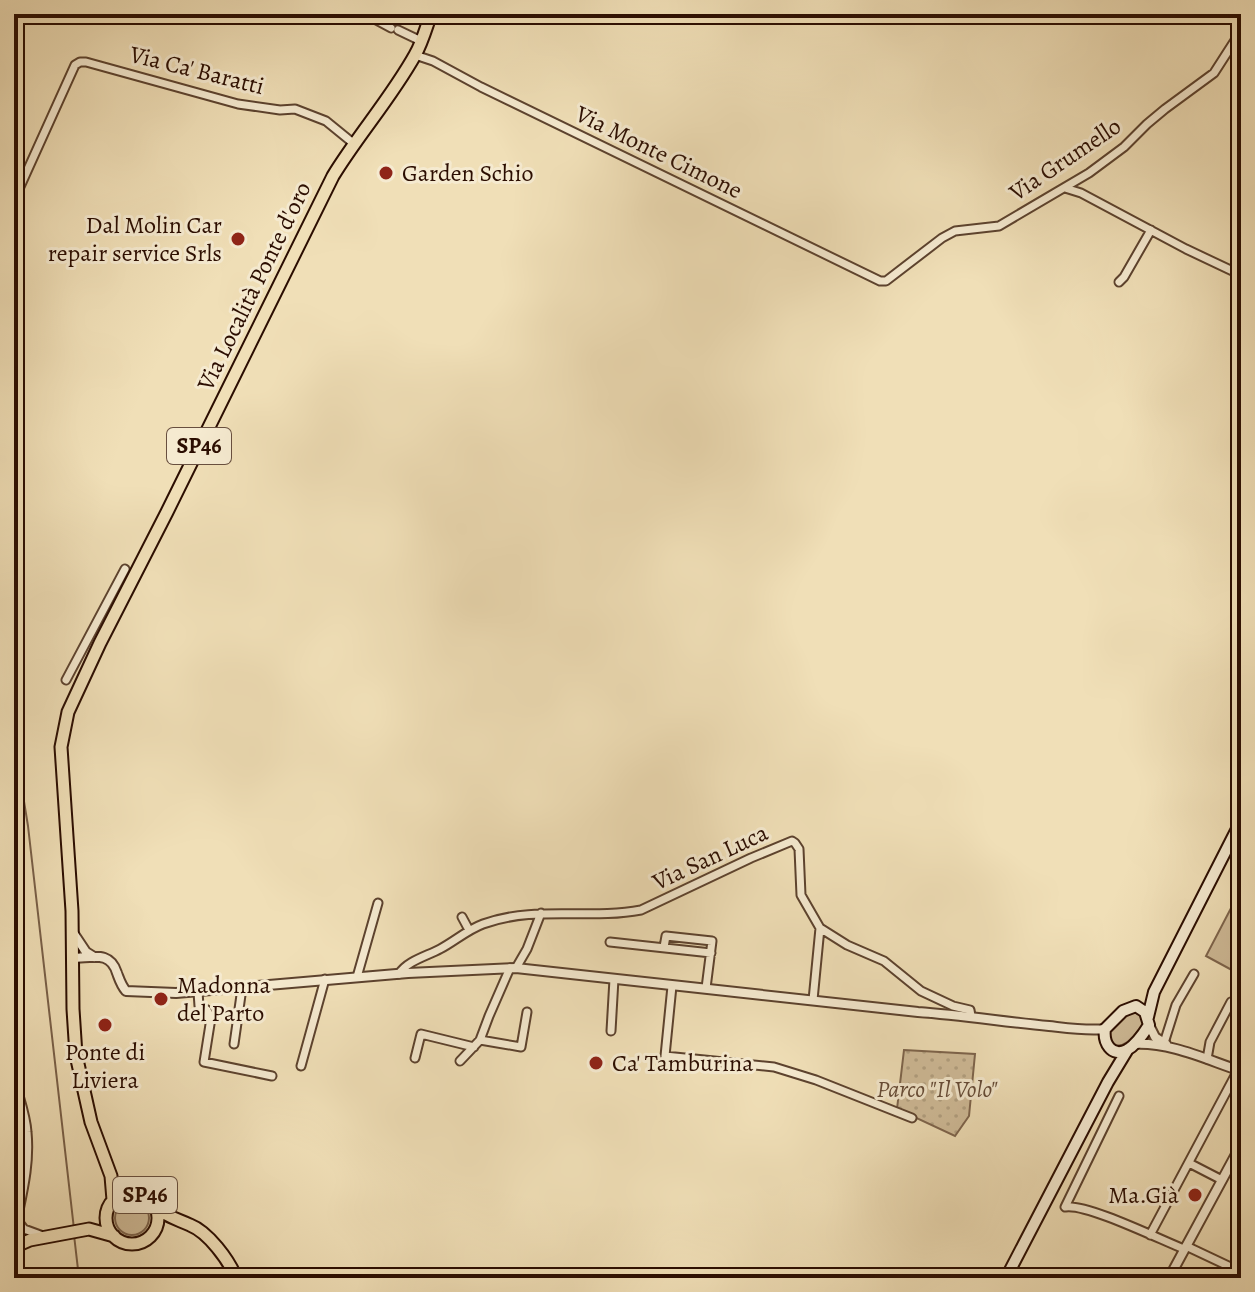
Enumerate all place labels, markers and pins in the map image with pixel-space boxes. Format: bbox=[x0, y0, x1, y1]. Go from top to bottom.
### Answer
place label: Garden Schio bbox=[402, 157, 533, 189]
marker: Garden Schio bbox=[377, 164, 395, 182]
place label: Dal Molin Car repair service Srls bbox=[48, 209, 222, 269]
marker: Dal Molin Car repair service Srls bbox=[229, 230, 247, 248]
place label: Madonna del Parto bbox=[177, 969, 271, 1029]
marker: Madonna del Parto bbox=[152, 990, 170, 1008]
marker: Ponte di Liviera bbox=[96, 1016, 114, 1034]
place label: Ponte di Liviera bbox=[65, 1036, 145, 1096]
place label: Ca' Tamburina bbox=[612, 1047, 754, 1079]
marker: Ca' Tamburina bbox=[587, 1054, 605, 1072]
place label: Ma.Già bbox=[1108, 1179, 1180, 1211]
marker: Ma.Già bbox=[1186, 1186, 1204, 1204]

